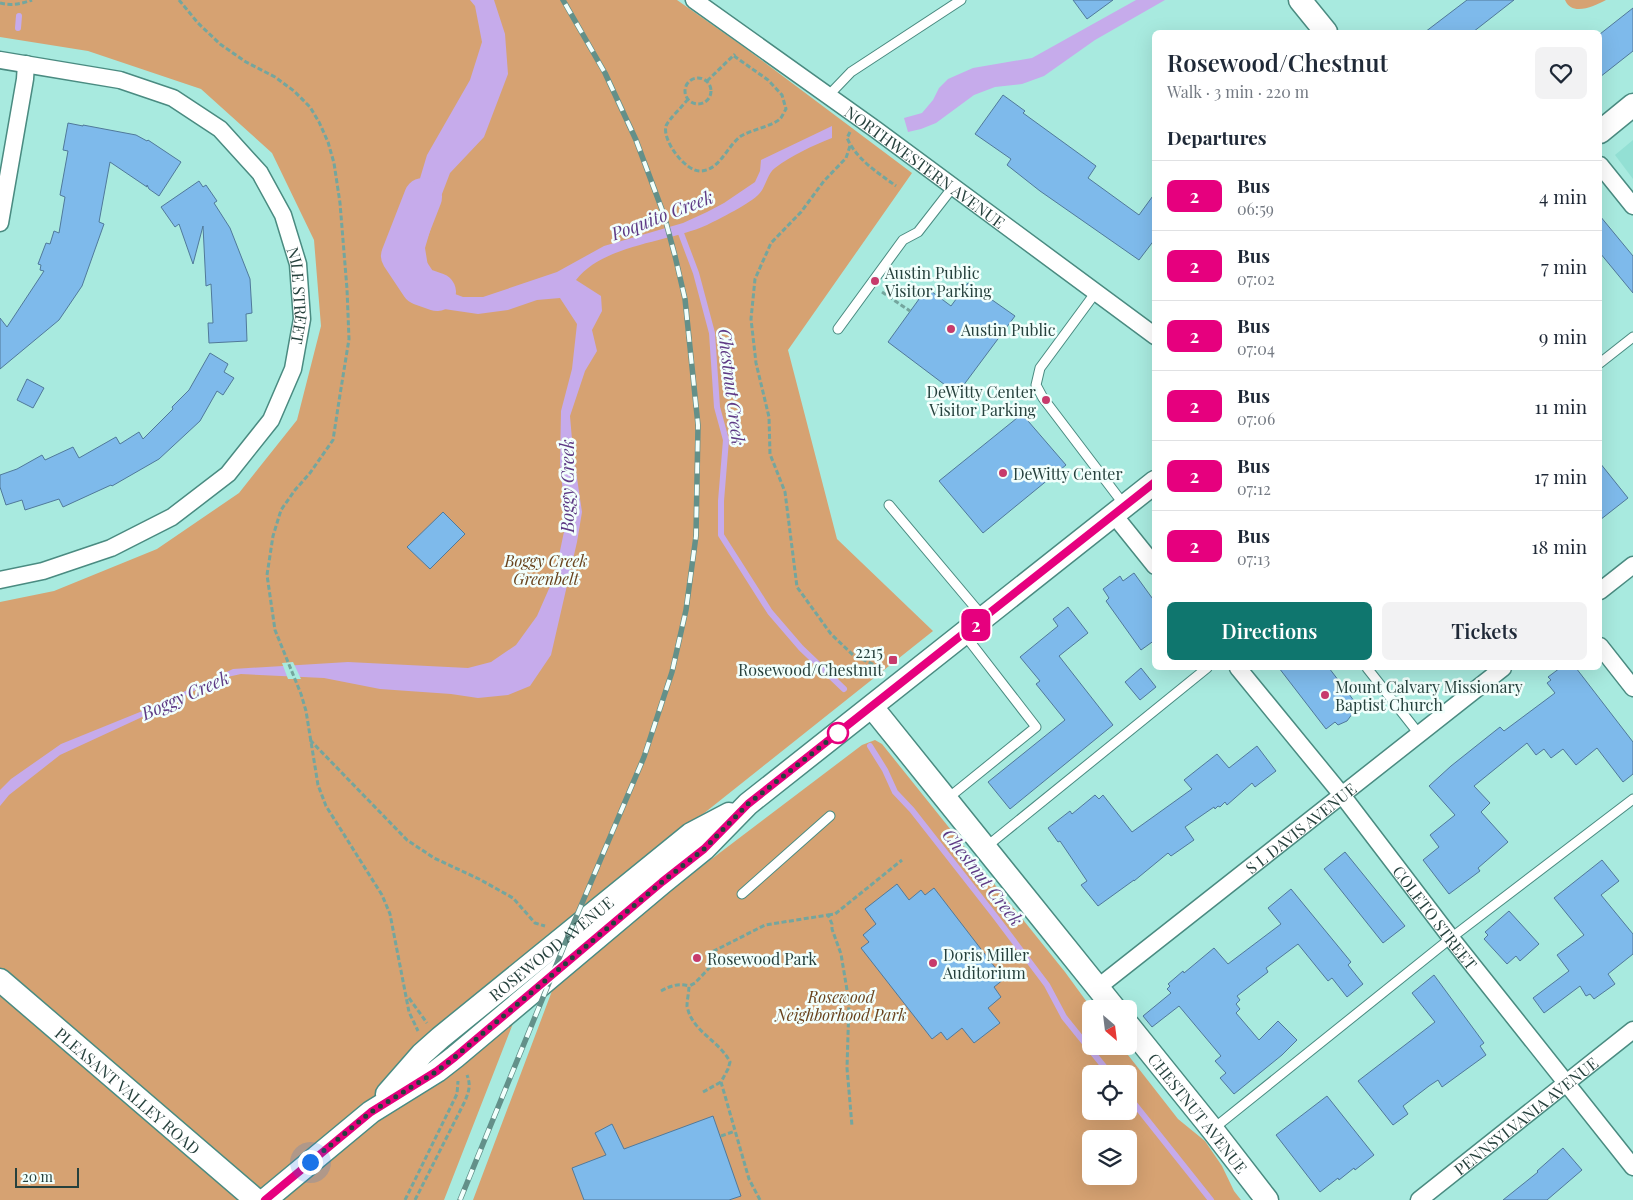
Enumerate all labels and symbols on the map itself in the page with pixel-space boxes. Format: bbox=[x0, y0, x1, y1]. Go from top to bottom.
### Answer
street label: NORTHWESTERN AVENUE bbox=[841, 101, 1010, 232]
water label: Poquito Creek bbox=[607, 185, 716, 246]
street label: NILE STREET bbox=[283, 244, 313, 346]
place label: Austin Public Visitor Parking bbox=[884, 262, 992, 301]
marker: Austin Public Visitor Parking bbox=[869, 275, 881, 287]
place label: Austin Public bbox=[960, 319, 1056, 340]
marker: Austin Public bbox=[945, 323, 957, 335]
water label: Chestnut Creek bbox=[713, 327, 751, 447]
place label: DeWitty Center Visitor Parking bbox=[926, 381, 1037, 420]
marker: DeWitty Center Visitor Parking bbox=[1040, 394, 1052, 406]
water label: Boggy Creek bbox=[555, 439, 579, 534]
place label: DeWitty Center bbox=[1013, 463, 1123, 484]
marker: DeWitty Center bbox=[997, 467, 1009, 479]
park label: Boggy Creek Greenbelt bbox=[503, 550, 588, 589]
line badge: 2 bbox=[960, 609, 992, 641]
place label: 2215 Rosewood/Chestnut bbox=[738, 641, 883, 680]
marker: 2215 Rosewood/Chestnut bbox=[887, 654, 899, 666]
water label: Boggy Creek bbox=[136, 665, 233, 725]
place label: Mount Calvary Missionary Baptist Church bbox=[1335, 676, 1523, 715]
marker: Mount Calvary Missionary Baptist Church bbox=[1319, 689, 1331, 701]
unlabelled marker bbox=[827, 722, 849, 744]
street label: S L DAVIS AVENUE bbox=[1241, 778, 1360, 878]
water label: Chestnut Creek bbox=[937, 823, 1029, 931]
street label: COLETO STREET bbox=[1389, 861, 1482, 974]
street label: ROSEWOOD AVENUE bbox=[484, 891, 617, 1005]
place label: Doris Miller Auditorium bbox=[942, 944, 1029, 983]
place label: Rosewood Park bbox=[707, 948, 817, 969]
marker: Rosewood Park bbox=[691, 952, 703, 964]
marker: Doris Miller Auditorium bbox=[927, 957, 939, 969]
park label: Rosewood Neighborhood Park bbox=[773, 986, 907, 1025]
north arrow bbox=[1082, 1000, 1138, 1055]
street label: PLEASANT VALLEY ROAD bbox=[51, 1022, 205, 1158]
street label: CHESTNUT AVENUE bbox=[1144, 1048, 1253, 1177]
street label: PENNSYLVANIA AVENUE bbox=[1449, 1052, 1602, 1179]
your location bbox=[298, 1150, 323, 1175]
scale bar bbox=[15, 1165, 79, 1188]

